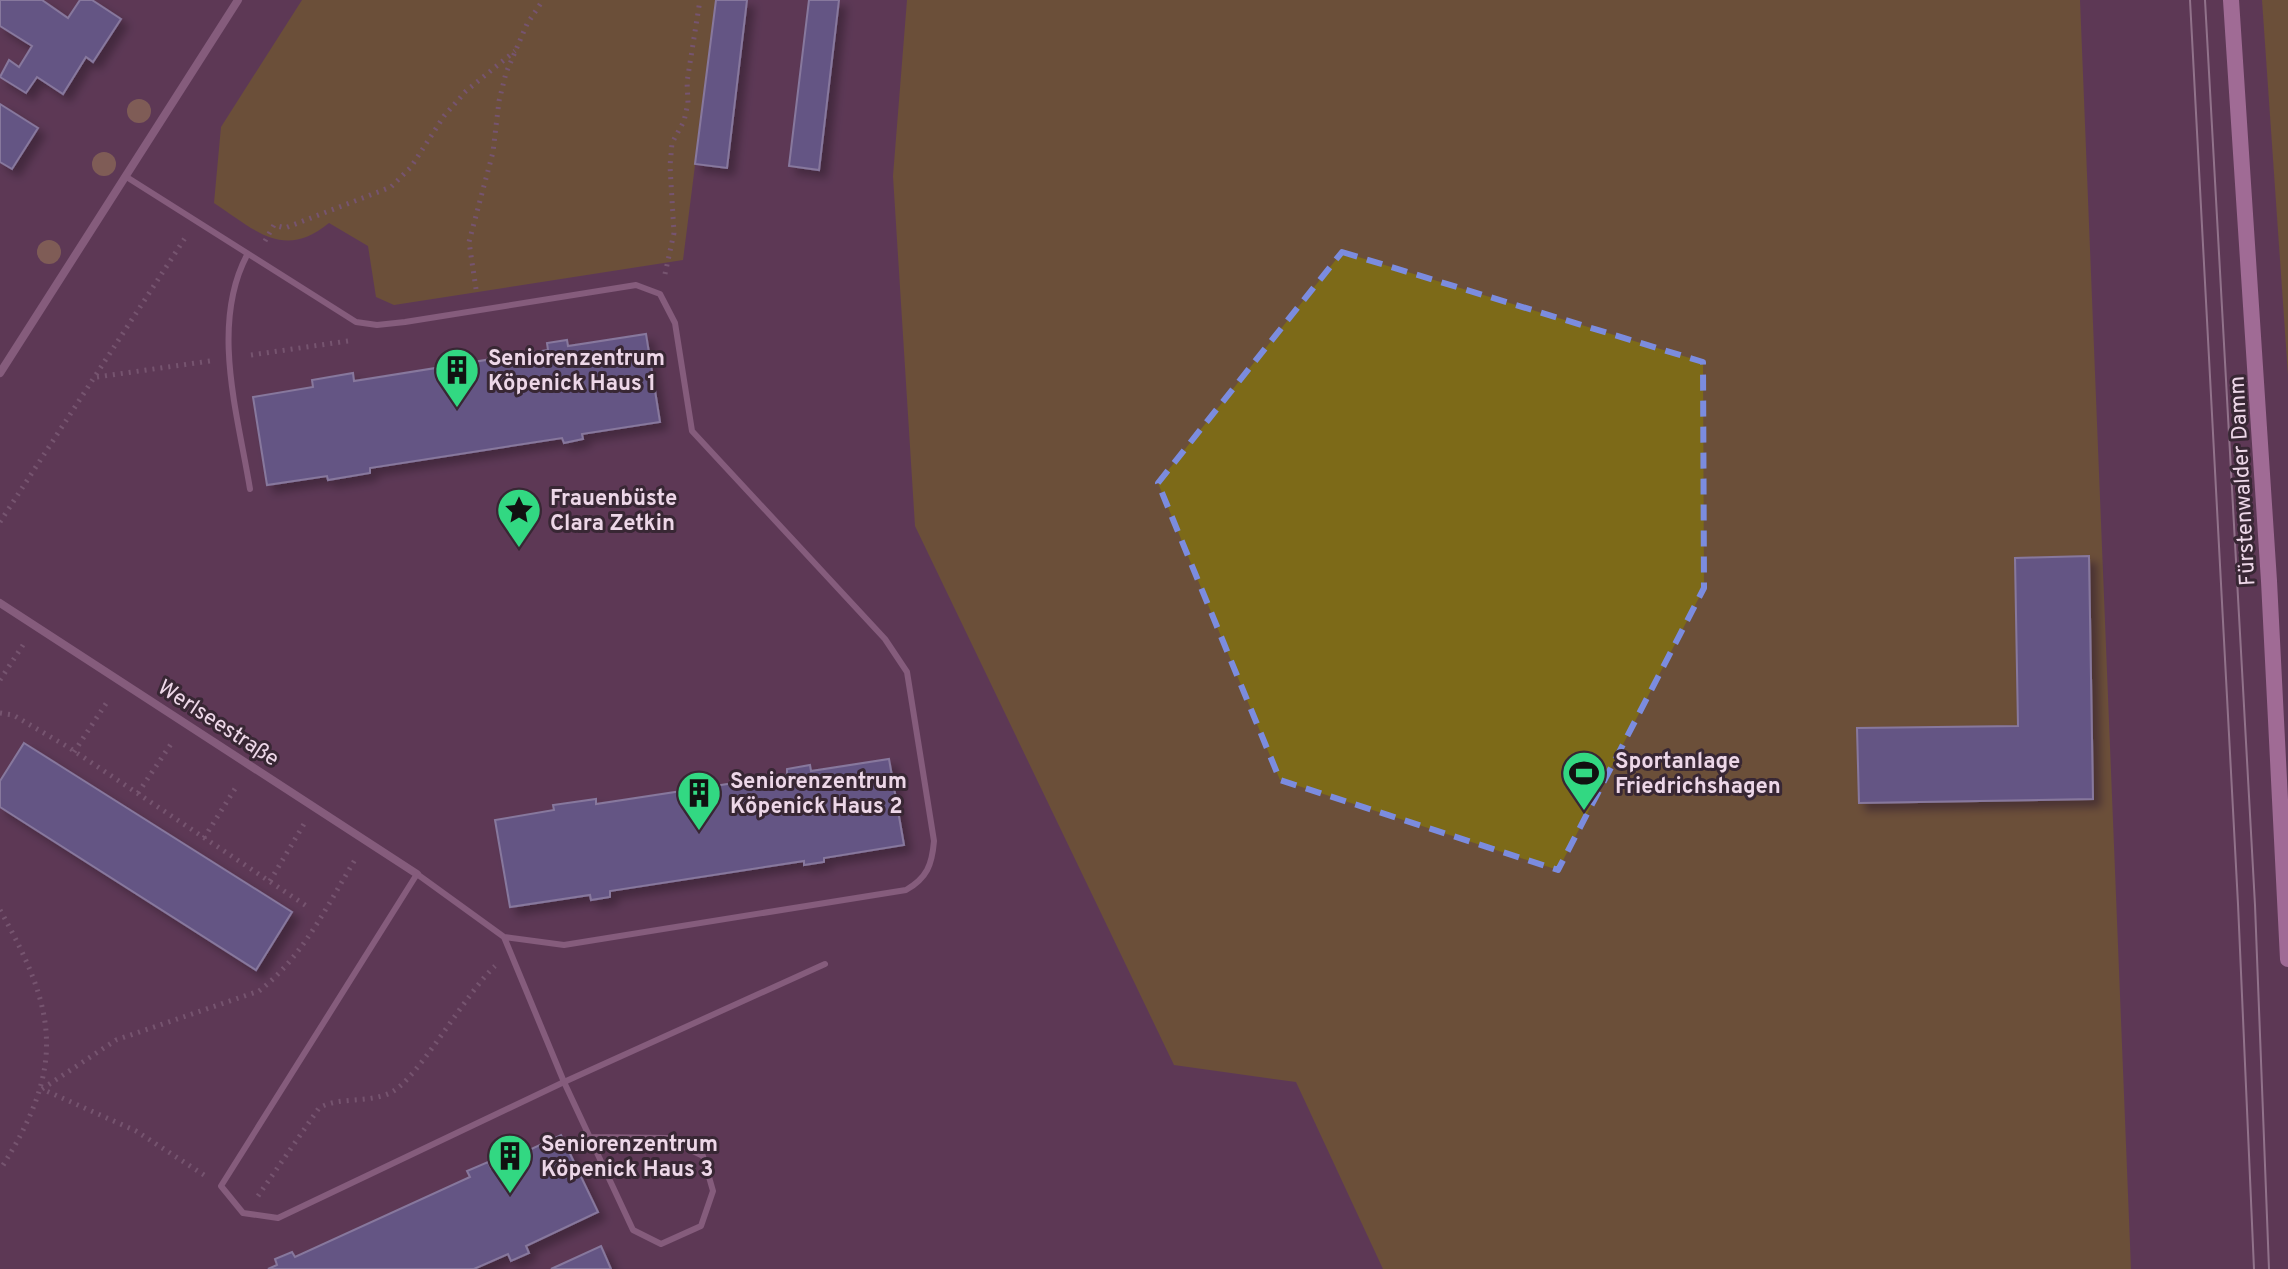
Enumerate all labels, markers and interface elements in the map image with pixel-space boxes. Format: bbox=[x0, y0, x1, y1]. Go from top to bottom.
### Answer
building icon: Seniorenzentrum Köpenick Haus 1 bbox=[433, 346, 481, 409]
place label: Seniorenzentrum Köpenick Haus 1 bbox=[488, 346, 665, 398]
street label: Fürstenwalder Damm bbox=[2225, 375, 2262, 586]
place icon: Frauenbüste Clara Zetkin bbox=[495, 486, 543, 549]
place label: Frauenbüste Clara Zetkin bbox=[550, 486, 677, 538]
street label: Werlseestraße bbox=[152, 675, 283, 773]
sports icon: Sportanlage Friedrichshagen bbox=[1560, 749, 1608, 812]
place label: Sportanlage Friedrichshagen bbox=[1615, 749, 1781, 801]
building icon: Seniorenzentrum Köpenick Haus 2 bbox=[675, 769, 723, 832]
place label: Seniorenzentrum Köpenick Haus 2 bbox=[730, 769, 907, 821]
building icon: Seniorenzentrum Köpenick Haus 3 bbox=[486, 1132, 534, 1195]
place label: Seniorenzentrum Köpenick Haus 3 bbox=[541, 1132, 718, 1184]

